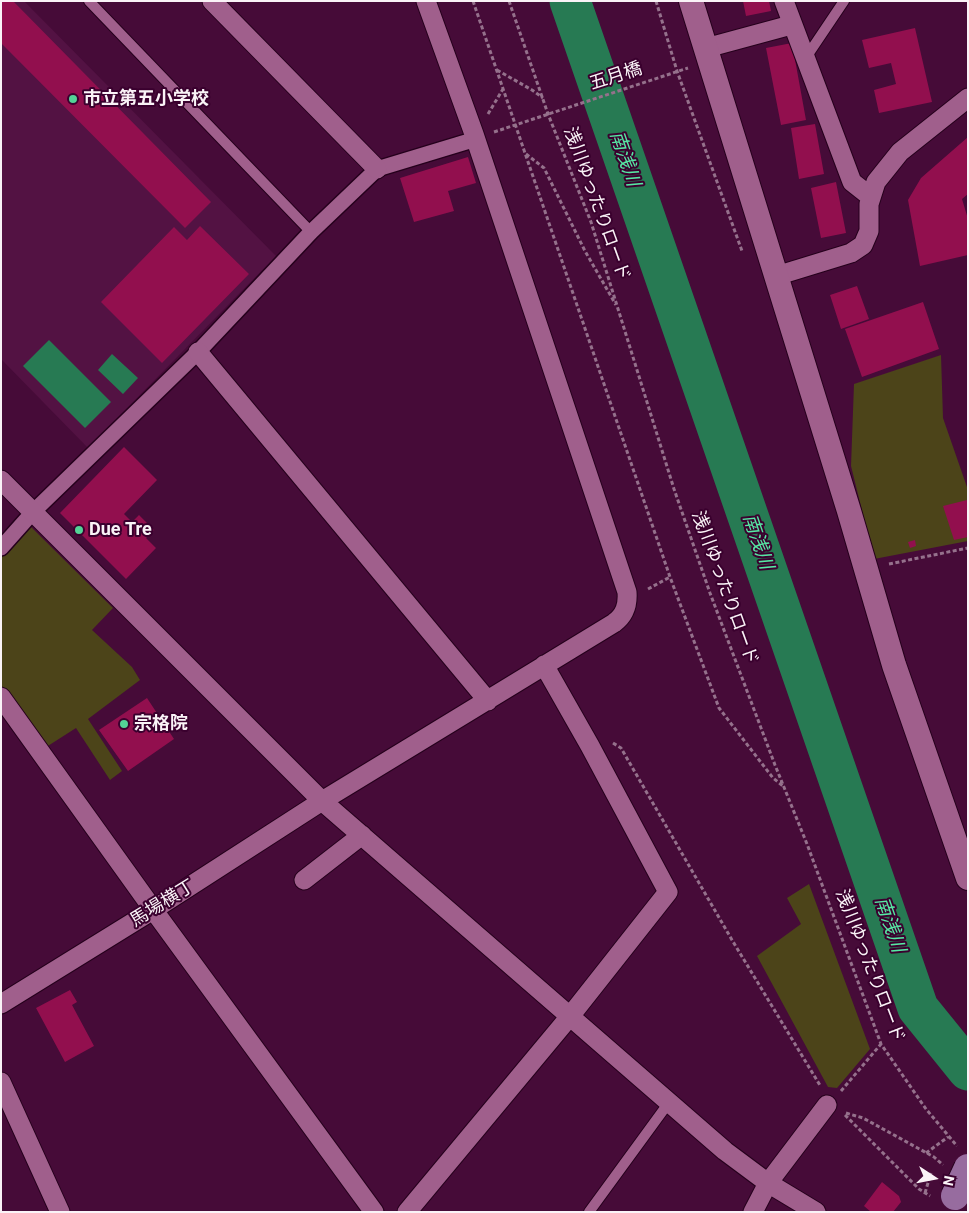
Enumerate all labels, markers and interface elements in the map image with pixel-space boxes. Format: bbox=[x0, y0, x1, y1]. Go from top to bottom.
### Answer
street label: 五月橋 bbox=[587, 58, 645, 96]
place label: 市立第五小学校 bbox=[83, 88, 209, 110]
marker: 市立第五小学校 bbox=[67, 93, 79, 105]
street label: 浅川ゆったりロード bbox=[558, 124, 634, 284]
water label: 南浅川 bbox=[604, 128, 644, 190]
street label: 浅川ゆったりロード bbox=[686, 508, 762, 668]
water label: 南浅川 bbox=[737, 511, 777, 573]
place label: Due Tre bbox=[89, 519, 152, 541]
marker: Due Tre bbox=[73, 524, 85, 536]
place label: 宗格院 bbox=[134, 713, 188, 735]
marker: 宗格院 bbox=[118, 718, 130, 730]
street label: 馬場横丁 bbox=[127, 876, 199, 932]
street label: 浅川ゆったりロード bbox=[830, 887, 908, 1045]
water label: 南浅川 bbox=[869, 894, 909, 956]
north arrow bbox=[909, 1153, 959, 1203]
text: N bbox=[940, 1174, 958, 1187]

